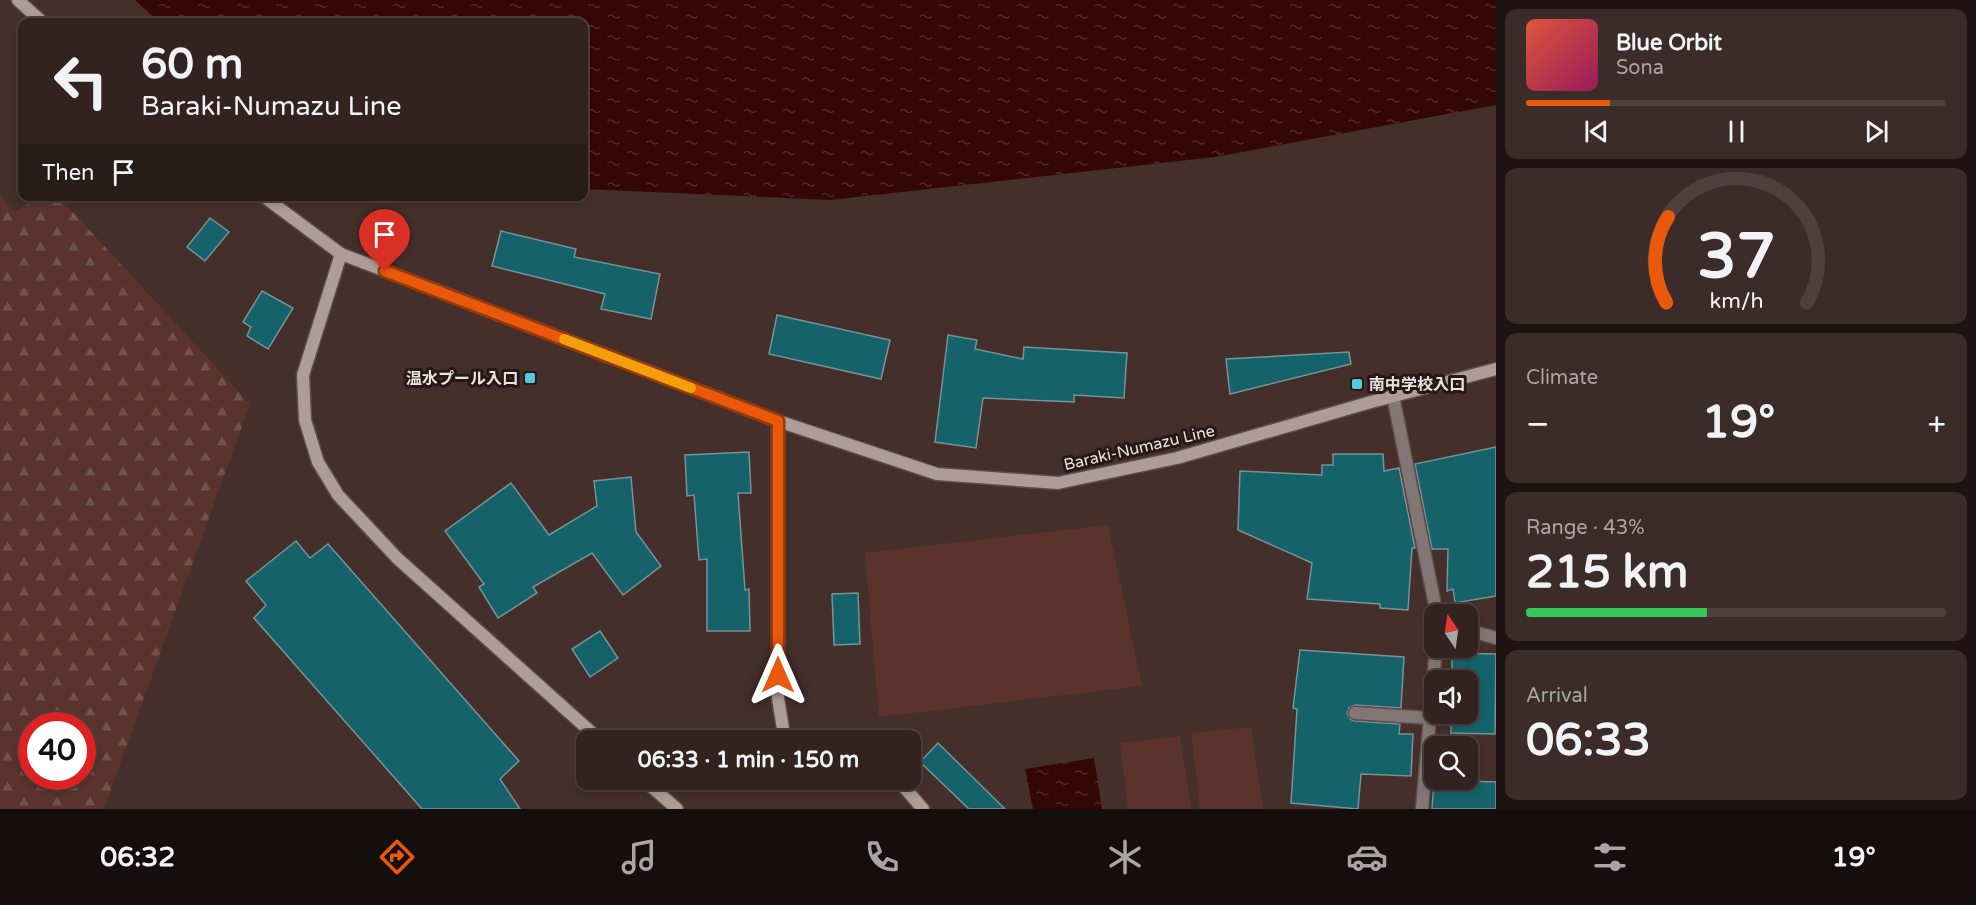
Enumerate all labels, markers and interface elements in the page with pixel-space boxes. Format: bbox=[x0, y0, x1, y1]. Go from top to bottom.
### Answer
text: Blue Orbit bbox=[1616, 30, 1722, 56]
text: 60 m bbox=[141, 39, 243, 90]
icon: left bbox=[42, 42, 120, 120]
text: Sona bbox=[1616, 56, 1664, 80]
text: Baraki-Numazu Line bbox=[141, 90, 402, 123]
icon: previous bbox=[1580, 115, 1613, 148]
icon: pause bbox=[1720, 115, 1753, 148]
icon: next bbox=[1860, 115, 1893, 148]
icon: arrive bbox=[107, 156, 140, 189]
text: Then bbox=[42, 160, 95, 186]
pin bbox=[359, 209, 410, 271]
icon: arrive bbox=[368, 218, 401, 251]
text: 37 bbox=[1697, 220, 1775, 295]
text: km/h bbox=[1709, 288, 1763, 314]
text: Climate bbox=[1526, 366, 1598, 390]
place label: 温水プール入口 bbox=[406, 369, 518, 389]
marker: 温水プール入口 bbox=[523, 371, 537, 385]
place label: 南中学校入口 bbox=[1369, 375, 1465, 395]
marker: 南中学校入口 bbox=[1350, 377, 1364, 391]
text: 19° bbox=[1702, 396, 1775, 450]
text: − bbox=[1526, 405, 1550, 444]
text: + bbox=[1927, 405, 1946, 444]
street label: Baraki-Numazu Line bbox=[1062, 421, 1217, 475]
text: Range · 43% bbox=[1526, 516, 1645, 540]
text: 215 km bbox=[1526, 546, 1688, 600]
north arrow bbox=[1424, 604, 1478, 658]
map controls bbox=[1424, 604, 1478, 790]
position arrow bbox=[746, 643, 810, 707]
button: sound bbox=[1424, 670, 1478, 724]
text: Arrival bbox=[1526, 684, 1588, 708]
speed limit sign: 40 bbox=[18, 712, 96, 790]
text: 06:33 bbox=[1526, 714, 1651, 768]
button: search bbox=[1424, 736, 1478, 790]
text: 06:33 · 1 min · 150 m bbox=[638, 747, 859, 773]
icon: directions bbox=[376, 836, 418, 878]
icon: music bbox=[618, 836, 660, 878]
icon: phone bbox=[861, 836, 903, 878]
icon: climate bbox=[1104, 836, 1146, 878]
icon: car bbox=[1346, 836, 1388, 878]
icon: filters bbox=[1589, 836, 1631, 878]
text: 06:32 bbox=[100, 841, 175, 874]
text: 19° bbox=[1832, 841, 1876, 874]

